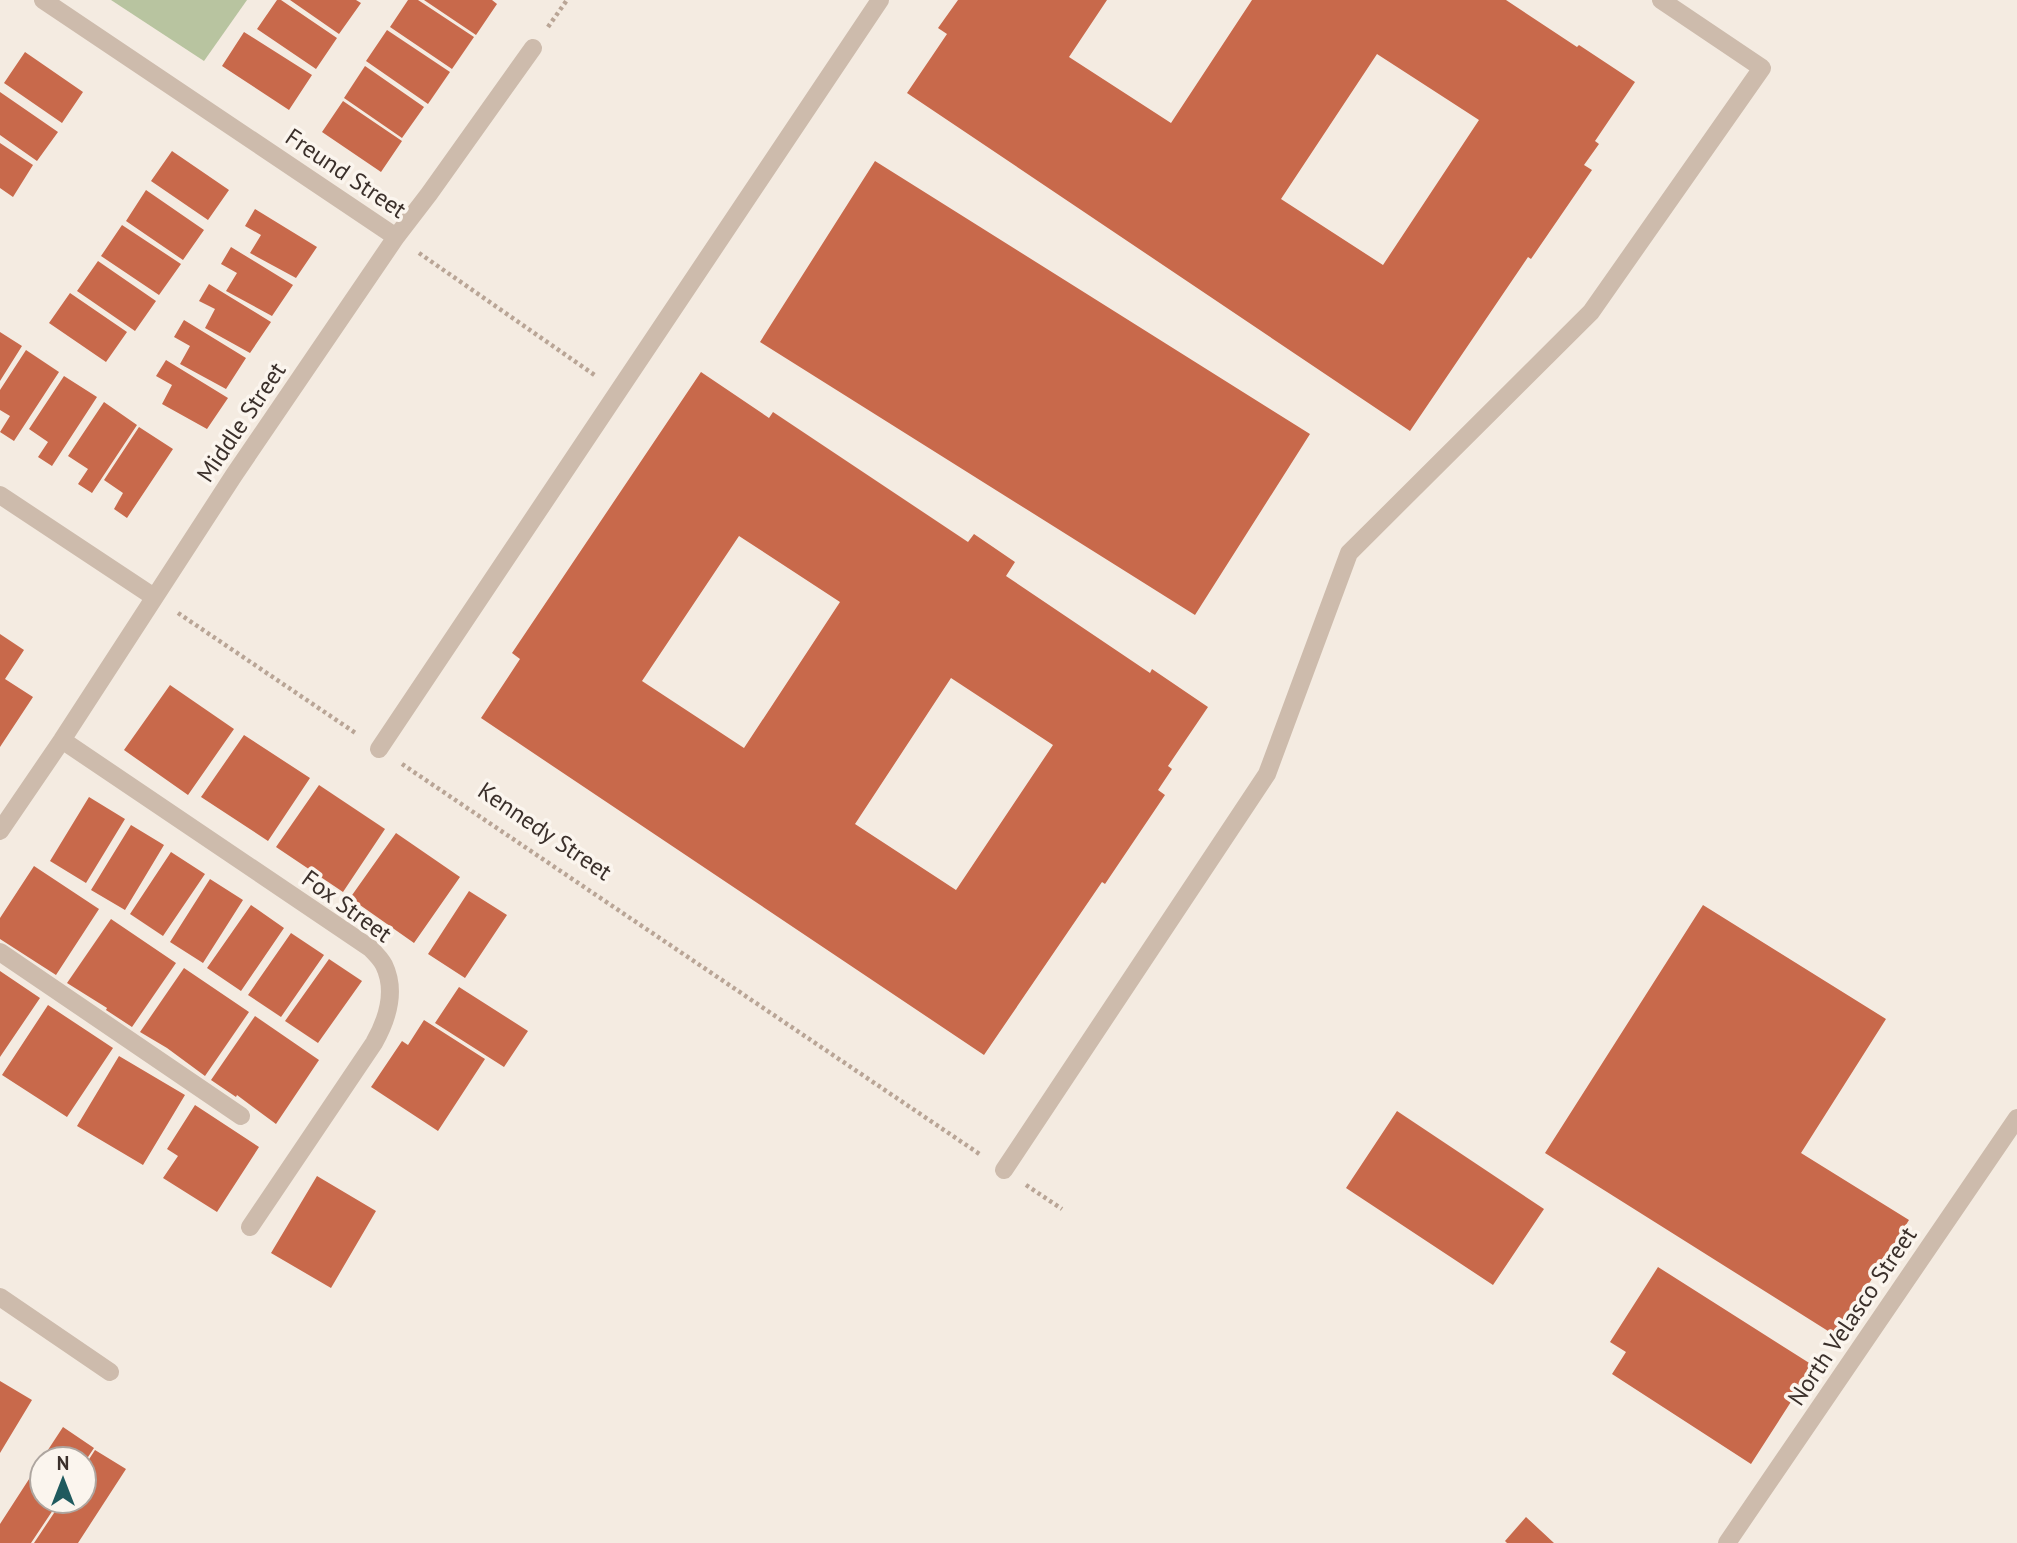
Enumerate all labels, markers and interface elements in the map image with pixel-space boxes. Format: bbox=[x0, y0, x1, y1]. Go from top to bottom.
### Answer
street label: Freund Street bbox=[280, 121, 412, 225]
street label: Middle Street bbox=[190, 356, 292, 488]
street label: Kennedy Street bbox=[472, 775, 618, 887]
street label: Fox Street bbox=[296, 863, 398, 949]
street label: North Velasco Street bbox=[1781, 1221, 1923, 1411]
north arrow bbox=[28, 1445, 98, 1515]
text: N bbox=[57, 1451, 69, 1475]

